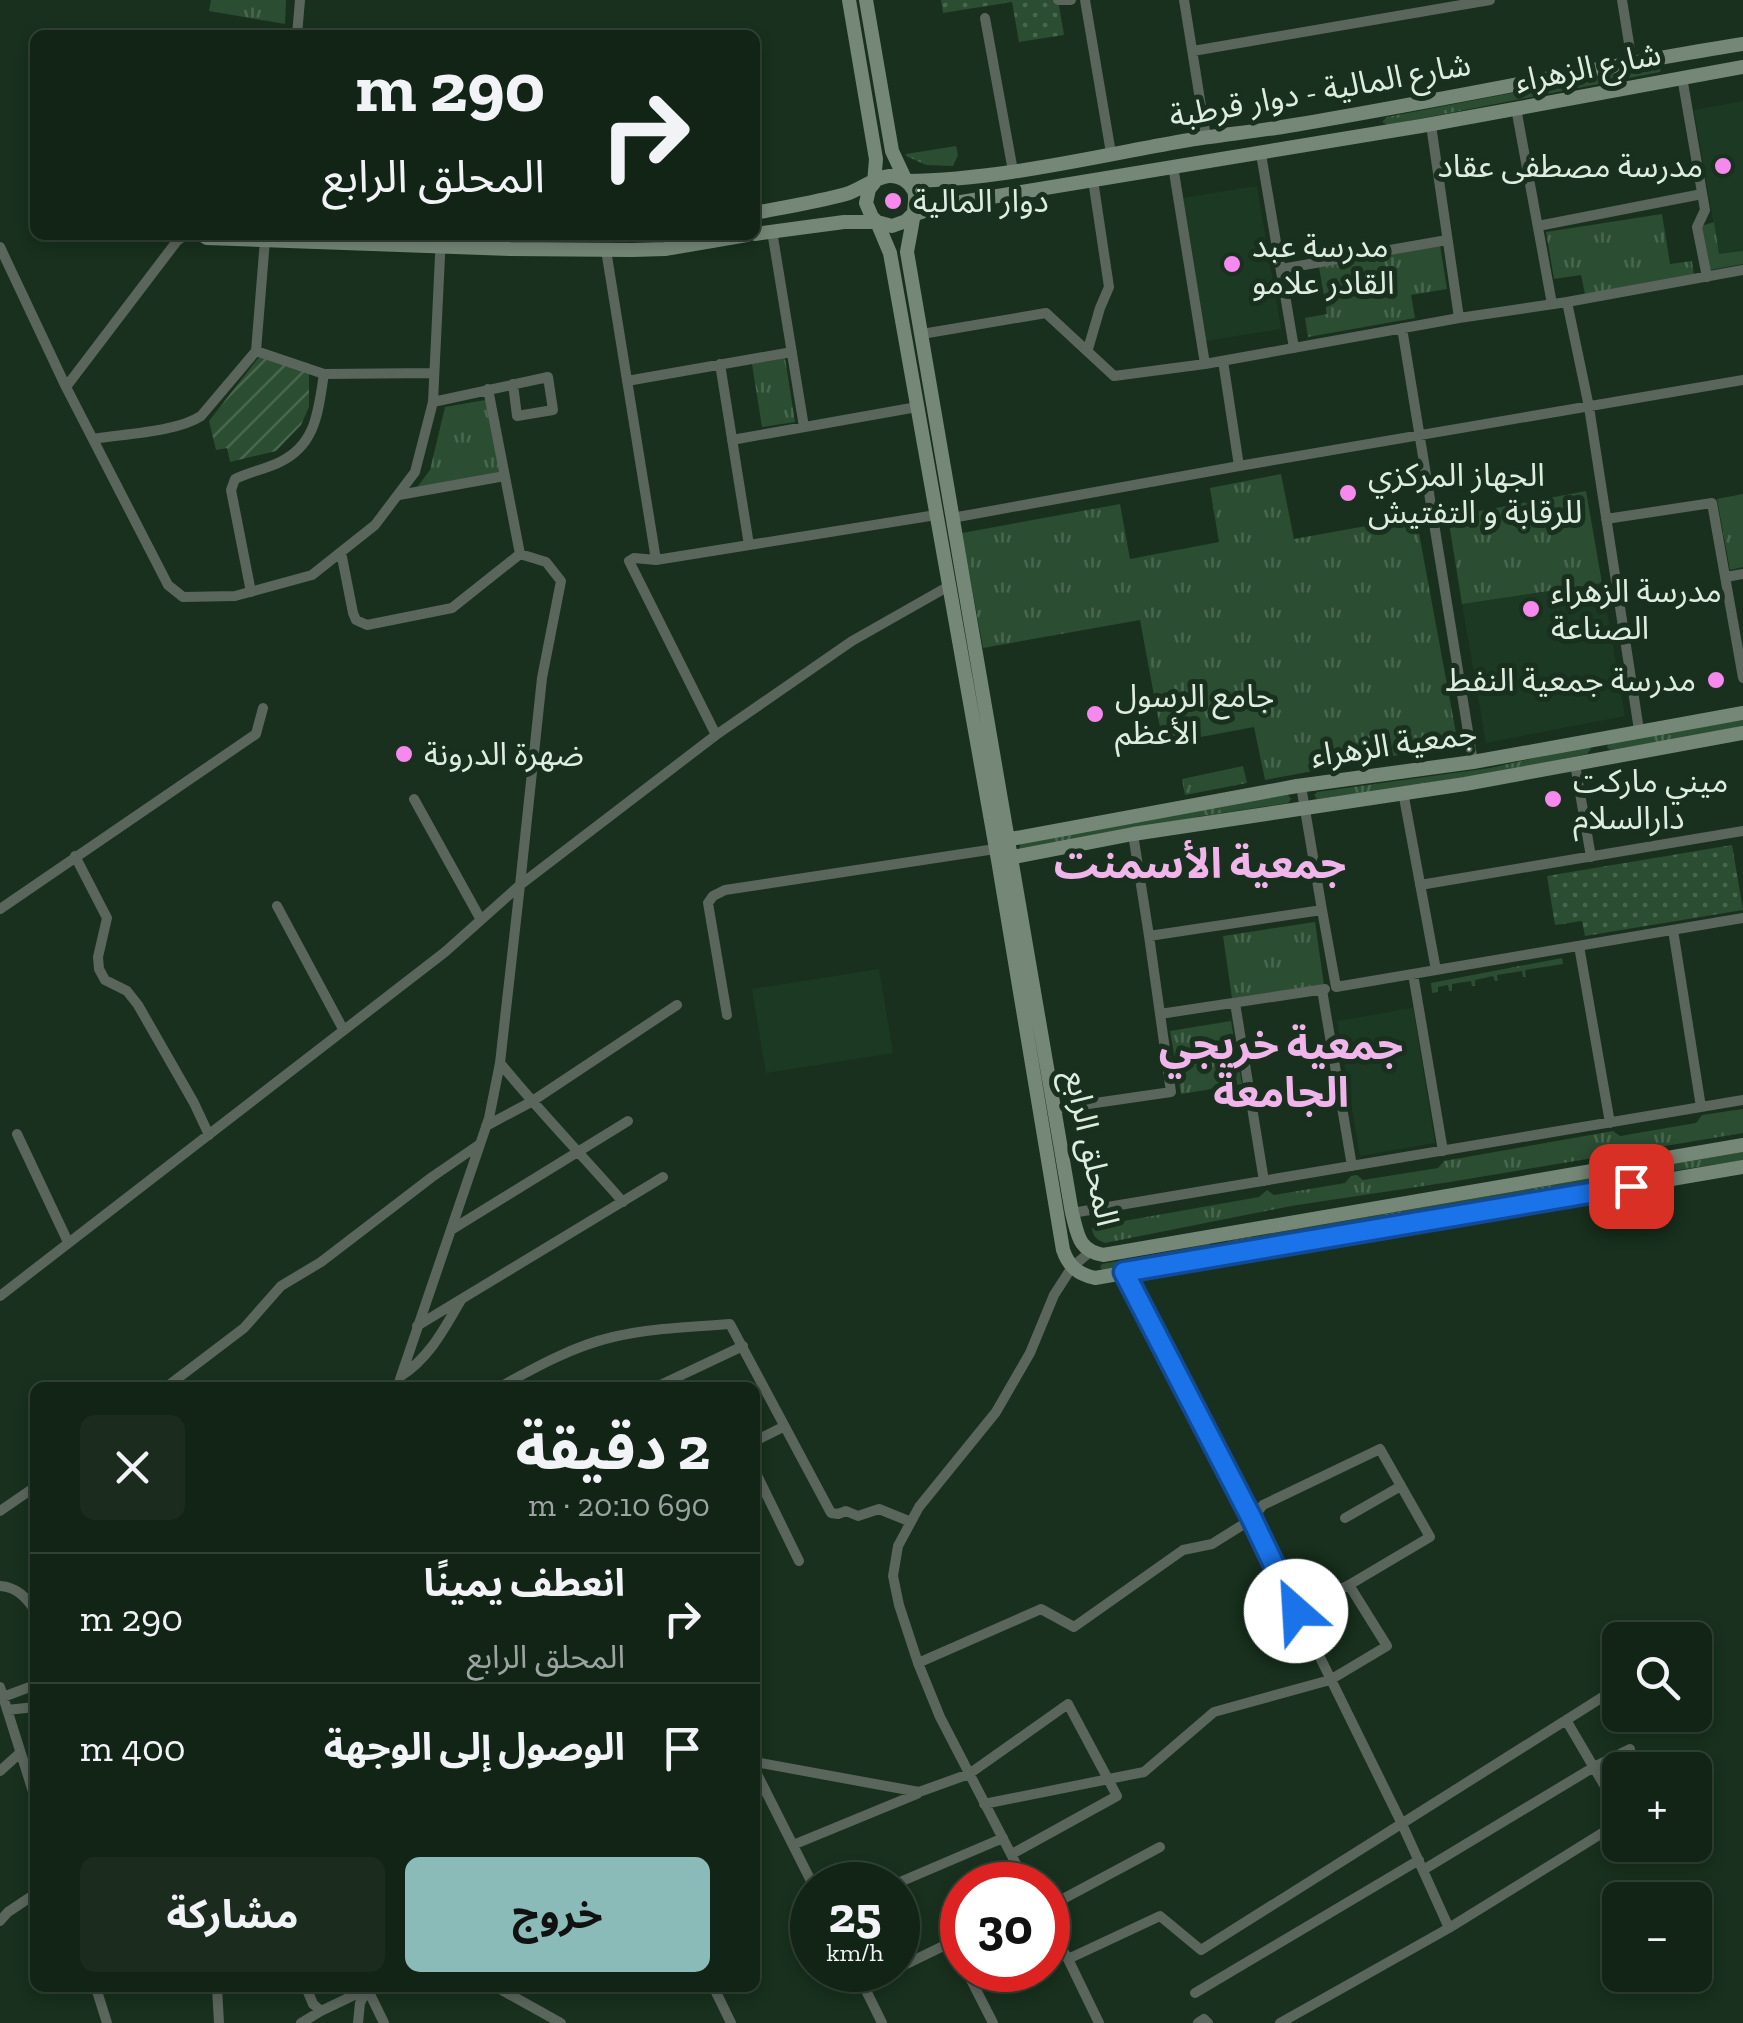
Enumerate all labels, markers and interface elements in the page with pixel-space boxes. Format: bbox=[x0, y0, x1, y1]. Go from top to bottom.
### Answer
street label: شارع الزهراء bbox=[1512, 34, 1665, 105]
text: 290 m bbox=[355, 45, 545, 129]
street label: شارع المالية - دوار قرطبة bbox=[1166, 45, 1474, 140]
icon: right bbox=[580, 70, 710, 200]
place label: مدرسة مصطفى عقاد bbox=[1437, 147, 1703, 185]
text: المحلق الرابع bbox=[322, 150, 545, 204]
marker: مدرسة مصطفى عقاد bbox=[1712, 155, 1734, 177]
place label: دوار المالية bbox=[913, 182, 1049, 220]
marker: دوار المالية bbox=[882, 190, 904, 212]
place label: مدرسة عبد القادر علامو bbox=[1252, 227, 1395, 302]
marker: مدرسة عبد القادر علامو bbox=[1221, 253, 1243, 275]
place label: الجهاز المركزي للرقابة و التفتيش bbox=[1368, 456, 1582, 531]
marker: الجهاز المركزي للرقابة و التفتيش bbox=[1337, 482, 1359, 504]
place label: مدرسة الزهراء الصناعة bbox=[1551, 572, 1722, 647]
marker: مدرسة الزهراء الصناعة bbox=[1520, 598, 1542, 620]
place label: مدرسة جمعية النفط bbox=[1445, 661, 1696, 699]
marker: مدرسة جمعية النفط bbox=[1705, 669, 1727, 691]
place label: جامع الرسول الأعظم bbox=[1115, 677, 1274, 757]
marker: جامع الرسول الأعظم bbox=[1084, 703, 1106, 725]
street label: جمعية الزهراء bbox=[1309, 714, 1479, 774]
place label: ضهرة الدرونة bbox=[424, 735, 584, 773]
marker: ضهرة الدرونة bbox=[393, 743, 415, 765]
place label: ميني ماركت دارالسلام bbox=[1573, 762, 1728, 842]
marker: ميني ماركت دارالسلام bbox=[1542, 788, 1564, 810]
district label: جمعية الأسمنت bbox=[1054, 838, 1346, 889]
district label: جمعية خريجي الجامعة bbox=[1159, 1019, 1403, 1118]
street label: المحلق الرابع bbox=[1052, 1067, 1127, 1231]
pin bbox=[1589, 1144, 1674, 1229]
icon: arrive bbox=[1604, 1159, 1659, 1214]
text: 2 دقيقة bbox=[516, 1412, 710, 1484]
button: close bbox=[80, 1415, 185, 1520]
text: 690 m · 20:10 bbox=[528, 1486, 710, 1524]
position arrow bbox=[1244, 1559, 1348, 1663]
text: انعطف يمينًا bbox=[424, 1560, 625, 1606]
icon: right bbox=[655, 1591, 710, 1646]
text: 290 m bbox=[80, 1595, 183, 1641]
map controls bbox=[1602, 1622, 1712, 1992]
button: search bbox=[1602, 1622, 1712, 1732]
text: المحلق الرابع bbox=[466, 1638, 625, 1676]
icon: arrive bbox=[655, 1721, 710, 1776]
text: الوصول إلى الوجهة bbox=[324, 1724, 625, 1770]
text: 400 m bbox=[80, 1725, 186, 1771]
button: + bbox=[1602, 1752, 1712, 1862]
button: مشاركة bbox=[80, 1857, 385, 1972]
button: خروج bbox=[405, 1857, 710, 1972]
speed limit sign: 30 bbox=[940, 1862, 1070, 1992]
button: − bbox=[1602, 1882, 1712, 1992]
text: 25 bbox=[829, 1885, 881, 1945]
text: km/h bbox=[826, 1937, 884, 1967]

